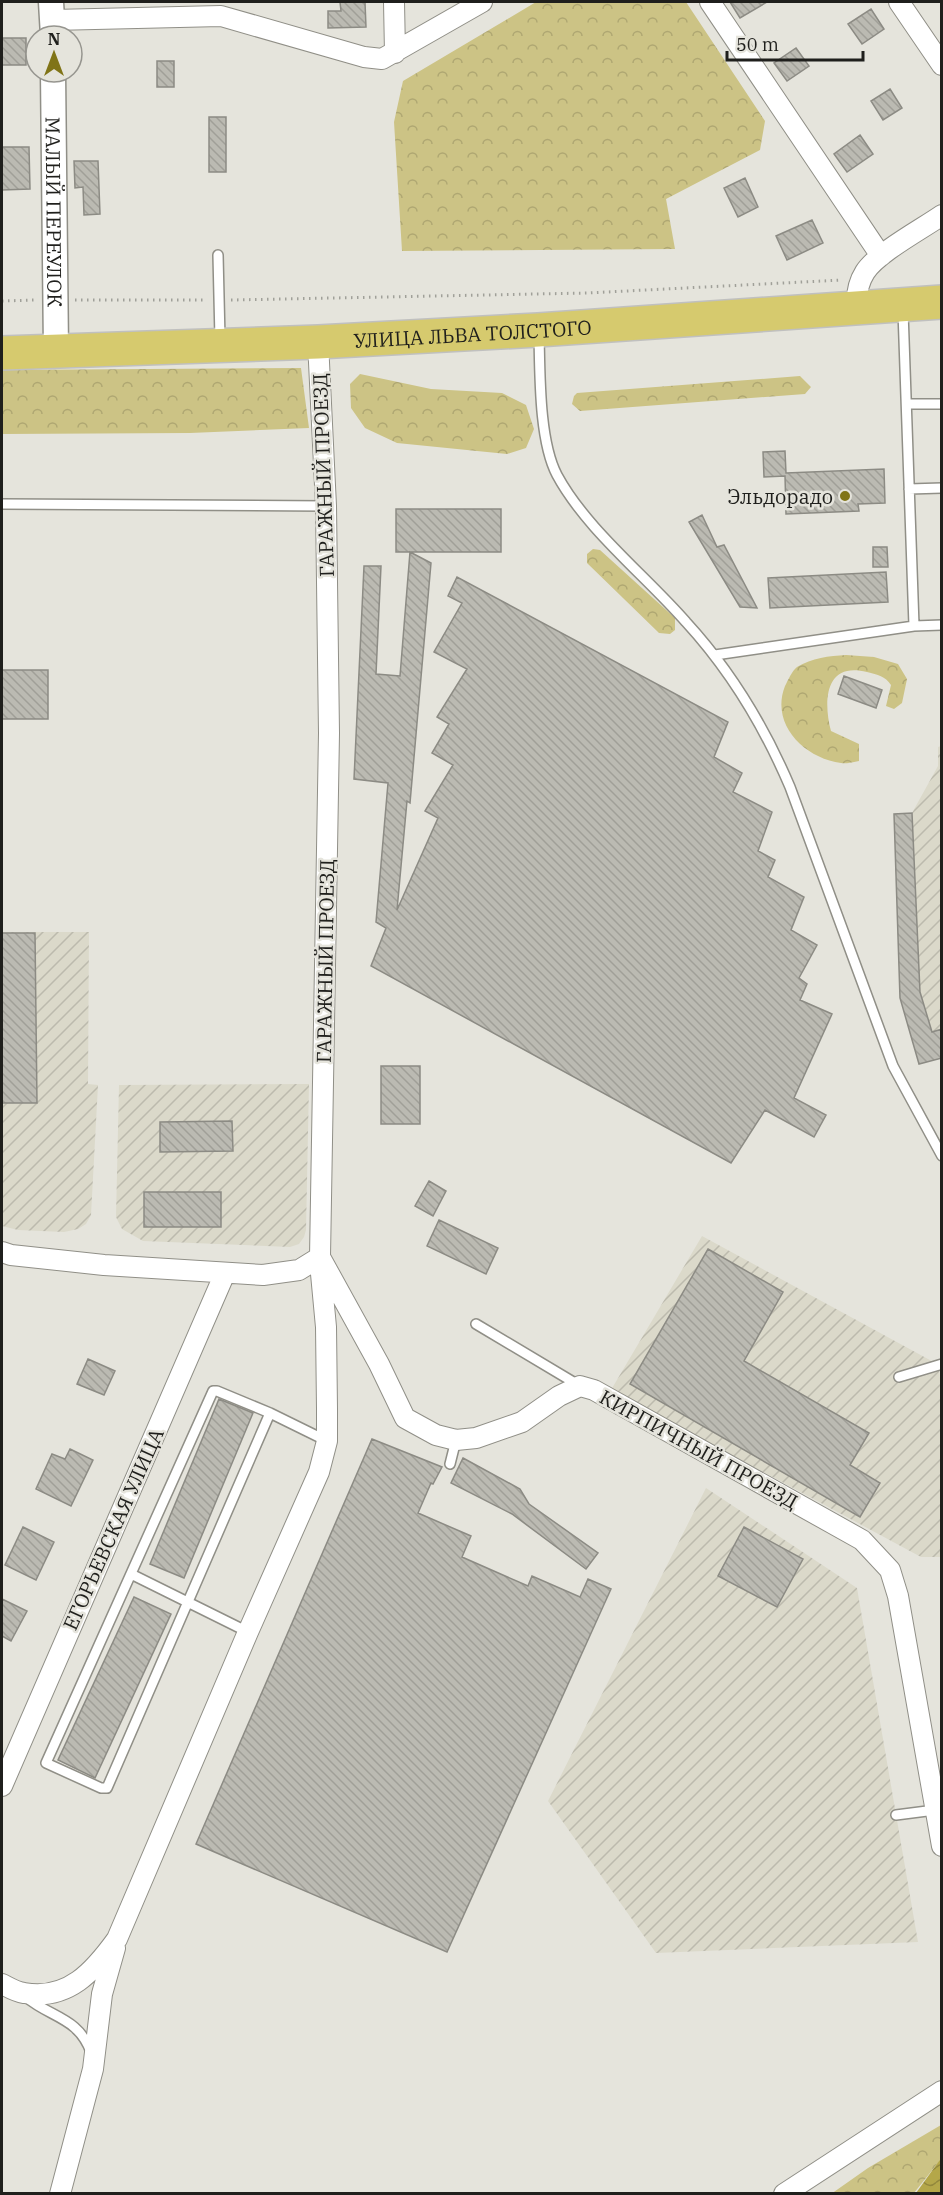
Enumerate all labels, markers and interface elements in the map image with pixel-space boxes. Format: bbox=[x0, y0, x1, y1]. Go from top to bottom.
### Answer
north arrow bbox=[24, 24, 84, 84]
scale bar bbox=[727, 24, 864, 62]
text: N bbox=[48, 29, 60, 49]
text: 50 m bbox=[736, 33, 779, 56]
street label: МАЛЫЙ ПЕРЕУЛОК bbox=[40, 117, 69, 308]
street label: УЛИЦА ЛЬВА ТОЛСТОГО bbox=[353, 313, 593, 354]
street label: ГАРАЖНЫЙ ПРОЕЗД bbox=[306, 373, 340, 577]
place label: Эльдорадо bbox=[727, 483, 833, 510]
marker: Эльдорадо bbox=[838, 489, 852, 503]
street label: ГАРАЖНЫЙ ПРОЕЗД bbox=[310, 859, 340, 1063]
street label: КИРПИЧНЫЙ ПРОЕЗД bbox=[595, 1383, 803, 1515]
street label: ЕГОРЬЕВСКАЯ УЛИЦА bbox=[56, 1424, 170, 1634]

